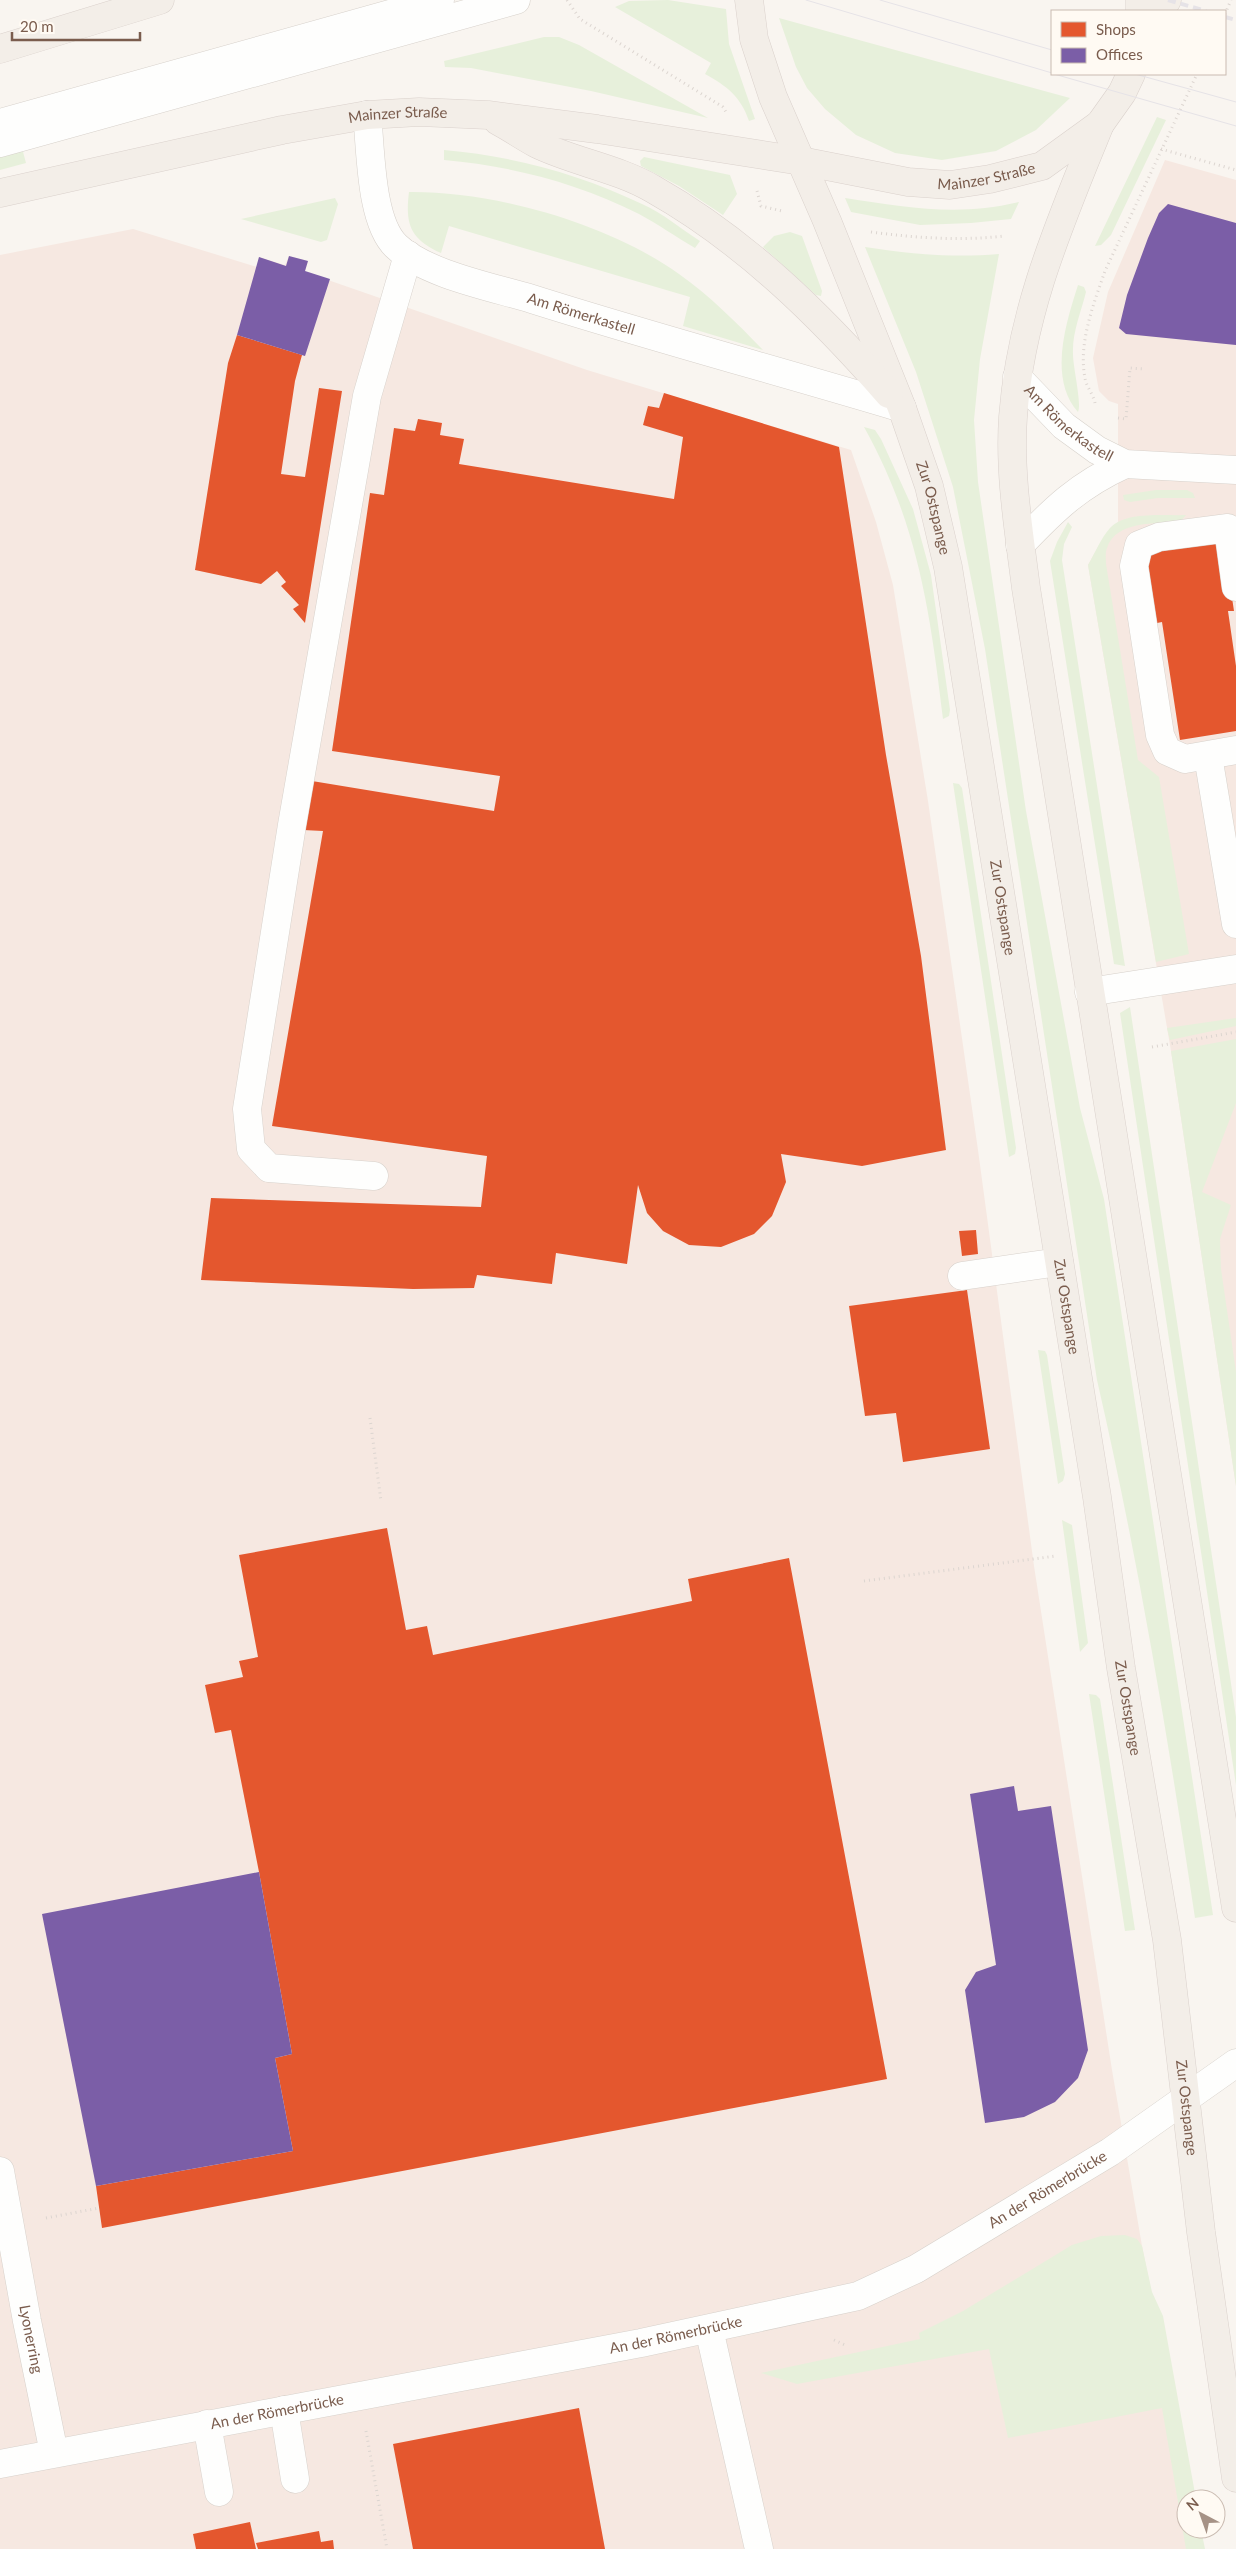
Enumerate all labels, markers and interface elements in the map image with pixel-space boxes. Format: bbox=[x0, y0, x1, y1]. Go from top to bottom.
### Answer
scale bar bbox=[12, 10, 140, 42]
legend bbox=[1051, 10, 1226, 75]
text: 20 m bbox=[20, 17, 54, 35]
text: Shops bbox=[1096, 20, 1136, 38]
text: Offices bbox=[1096, 45, 1143, 63]
street label: Mainzer Straße bbox=[347, 102, 448, 126]
street label: Mainzer Straße bbox=[937, 158, 1037, 193]
street label: Am Römerkastell bbox=[525, 288, 637, 338]
street label: Am Römerkastell bbox=[1021, 380, 1117, 465]
street label: Zur Ostspange bbox=[913, 458, 955, 557]
street label: Zur Ostspange bbox=[987, 859, 1020, 957]
street label: Zur Ostspange bbox=[1051, 1258, 1084, 1356]
street label: Zur Ostspange bbox=[1112, 1659, 1146, 1757]
street label: Zur Ostspange bbox=[1173, 2059, 1202, 2156]
street label: An der Römerbrücke bbox=[984, 2146, 1110, 2231]
street label: Lyonerring bbox=[16, 2303, 48, 2375]
street label: An der Römerbrücke bbox=[608, 2311, 744, 2357]
street label: An der Römerbrücke bbox=[209, 2389, 345, 2432]
north arrow bbox=[1176, 2489, 1226, 2539]
text: N bbox=[1182, 2494, 1202, 2514]

